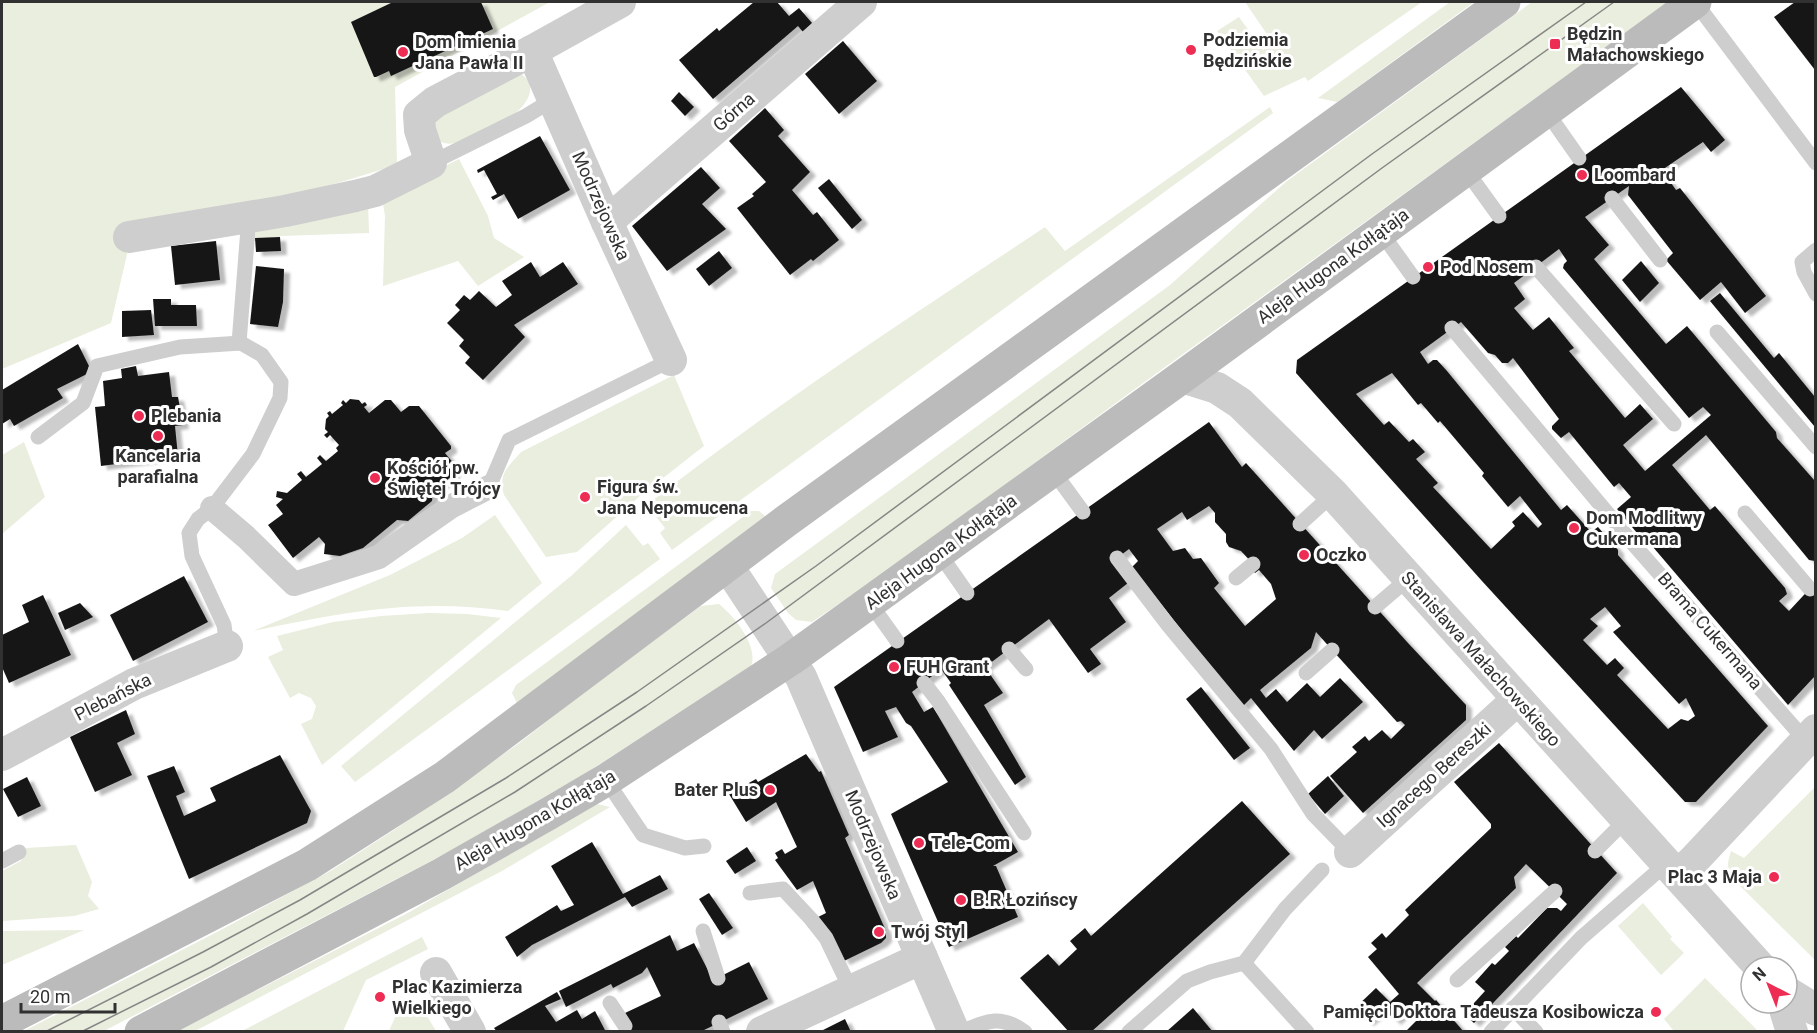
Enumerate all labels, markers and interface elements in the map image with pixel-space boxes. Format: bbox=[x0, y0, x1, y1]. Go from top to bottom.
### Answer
place label: Będzin Małachowskiego bbox=[1567, 23, 1704, 65]
place label: Podziemia Będzińskie bbox=[1203, 29, 1292, 71]
place label: Dom imienia Jana Pawła II bbox=[415, 31, 523, 73]
marker: Będzin Małachowskiego bbox=[1548, 37, 1562, 51]
marker: Podziemia Będzińskie bbox=[1184, 43, 1198, 57]
marker: Dom imienia Jana Pawła II bbox=[396, 45, 410, 59]
street label: Górna bbox=[709, 88, 759, 135]
street label: Modrzejowska bbox=[568, 148, 635, 263]
place label: Loombard bbox=[1594, 164, 1676, 185]
marker: Loombard bbox=[1575, 168, 1589, 182]
street label: Aleja Hugona Kołłątaja bbox=[1253, 204, 1413, 328]
place label: Pod Nosem bbox=[1440, 256, 1534, 277]
marker: Pod Nosem bbox=[1421, 260, 1435, 274]
place label: Plebania bbox=[151, 405, 222, 426]
marker: Plebania bbox=[132, 409, 146, 423]
marker: Kancelaria parafialna bbox=[151, 429, 165, 443]
place label: Kancelaria parafialna bbox=[115, 445, 201, 487]
place label: Kościół pw. Świętej Trójcy bbox=[387, 457, 501, 499]
marker: Kościół pw. Świętej Trójcy bbox=[368, 471, 382, 485]
place label: Figura św. Jana Nepomucena bbox=[597, 476, 748, 518]
marker: Figura św. Jana Nepomucena bbox=[578, 490, 592, 504]
street label: Aleja Hugona Kołłątaja bbox=[861, 490, 1021, 614]
place label: Dom Modlitwy Cukermana bbox=[1586, 507, 1703, 549]
marker: Dom Modlitwy Cukermana bbox=[1567, 521, 1581, 535]
place label: Oczko bbox=[1316, 544, 1367, 565]
marker: Oczko bbox=[1297, 548, 1311, 562]
street label: Stanisława Małachowskiego bbox=[1397, 567, 1566, 751]
street label: Brama Cukermana bbox=[1654, 568, 1767, 694]
place label: FUH Grant bbox=[906, 656, 989, 677]
marker: FUH Grant bbox=[887, 660, 901, 674]
street label: Plebańska bbox=[71, 668, 155, 725]
street label: Ignacego Bereszki bbox=[1372, 718, 1495, 831]
street label: Aleja Hugona Kołłątaja bbox=[451, 765, 619, 874]
place label: Bater Plus bbox=[674, 779, 758, 800]
marker: Bater Plus bbox=[763, 783, 777, 797]
street label: Modrzejowska bbox=[841, 787, 906, 903]
place label: Tele-Com bbox=[931, 832, 1010, 853]
marker: Tele-Com bbox=[912, 836, 926, 850]
place label: Plac 3 Maja bbox=[1668, 866, 1762, 887]
marker: Plac 3 Maja bbox=[1767, 870, 1781, 884]
place label: B.R Łozińscy bbox=[973, 889, 1078, 910]
marker: B.R Łozińscy bbox=[954, 893, 968, 907]
place label: Twój Styl bbox=[891, 921, 965, 942]
marker: Twój Styl bbox=[872, 925, 886, 939]
north arrow bbox=[1739, 955, 1799, 1015]
text: N bbox=[1749, 963, 1770, 985]
scale bar bbox=[21, 976, 116, 1014]
place label: Plac Kazimierza Wielkiego bbox=[392, 976, 523, 1018]
text: 20 m bbox=[30, 986, 70, 1007]
marker: Plac Kazimierza Wielkiego bbox=[373, 990, 387, 1004]
place label: Pamięci Doktora Tadeusza Kosibowicza bbox=[1323, 1001, 1644, 1022]
marker: Pamięci Doktora Tadeusza Kosibowicza bbox=[1649, 1005, 1663, 1019]

